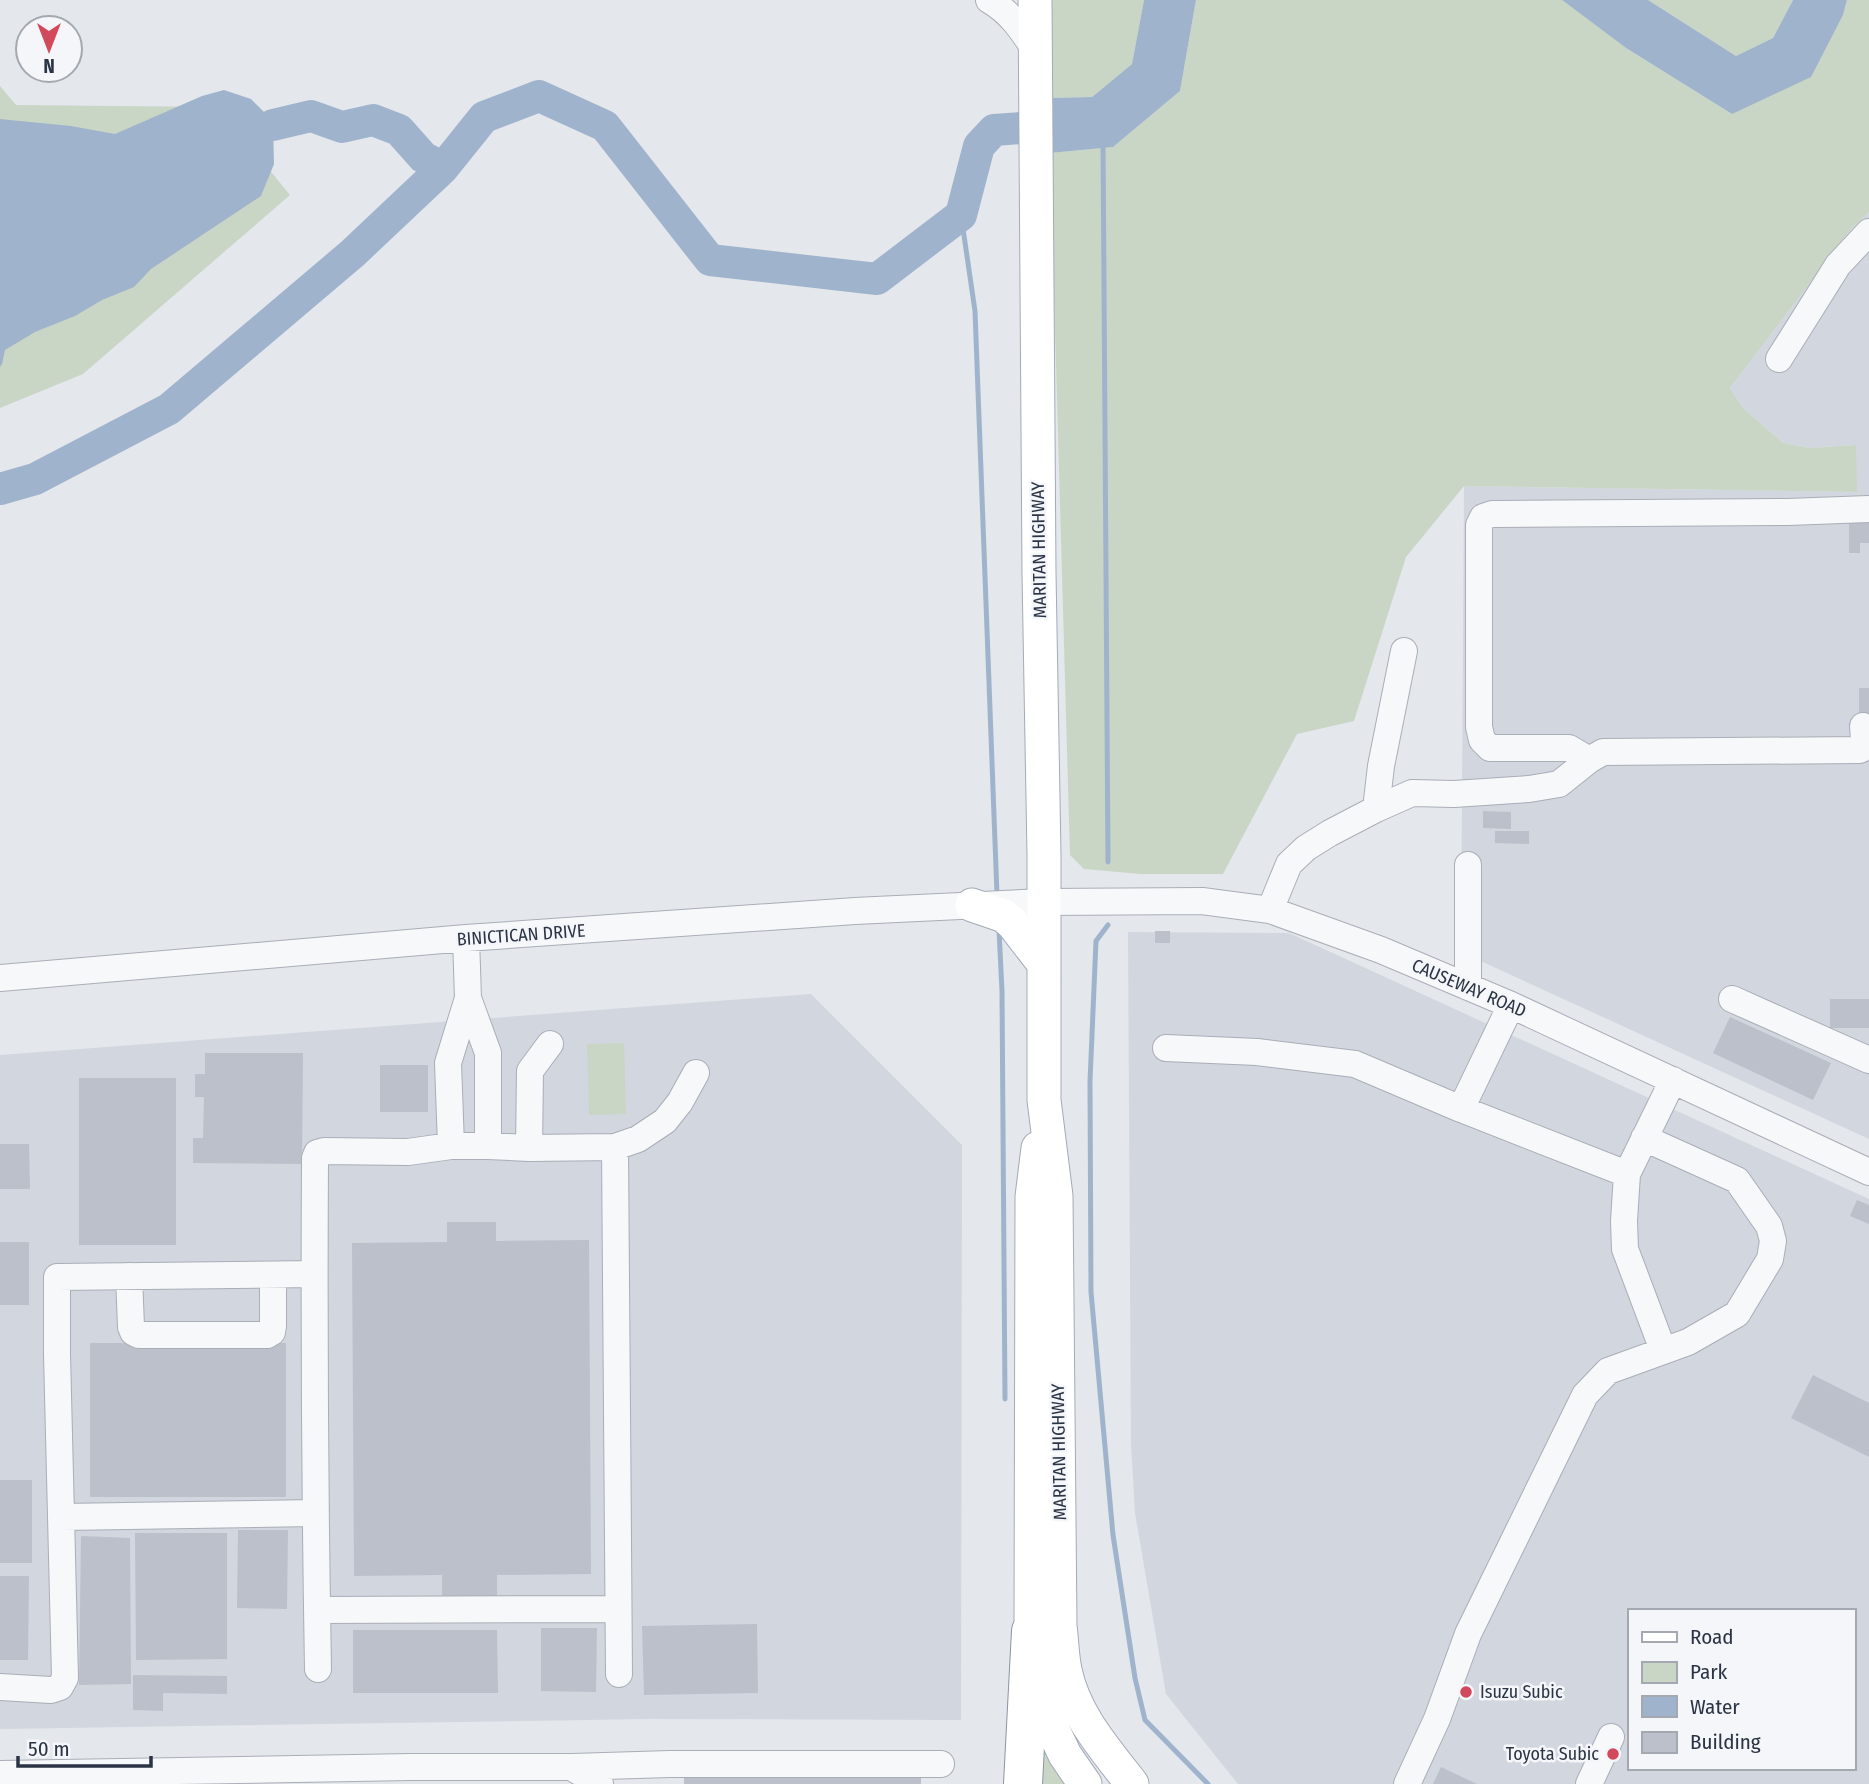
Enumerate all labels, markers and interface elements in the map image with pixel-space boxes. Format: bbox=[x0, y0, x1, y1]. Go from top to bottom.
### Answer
north arrow bbox=[14, 14, 84, 84]
text: N bbox=[43, 54, 55, 77]
street label: MARITAN HIGHWAY bbox=[1027, 481, 1051, 619]
street label: BINICTICAN DRIVE bbox=[456, 920, 586, 950]
street label: CAUSEWAY ROAD bbox=[1408, 954, 1530, 1022]
street label: MARITAN HIGHWAY bbox=[1047, 1383, 1071, 1521]
legend bbox=[1628, 1609, 1855, 1770]
text: Road bbox=[1690, 1624, 1734, 1650]
text: Park bbox=[1690, 1659, 1728, 1685]
place label: Isuzu Subic bbox=[1480, 1681, 1563, 1703]
marker: Isuzu Subic bbox=[1458, 1684, 1474, 1700]
text: Water bbox=[1690, 1694, 1740, 1720]
scale bar bbox=[18, 1724, 150, 1768]
text: Building bbox=[1690, 1729, 1761, 1755]
text: 50 m bbox=[28, 1736, 70, 1762]
place label: Toyota Subic bbox=[1506, 1743, 1599, 1765]
marker: Toyota Subic bbox=[1605, 1746, 1621, 1762]

